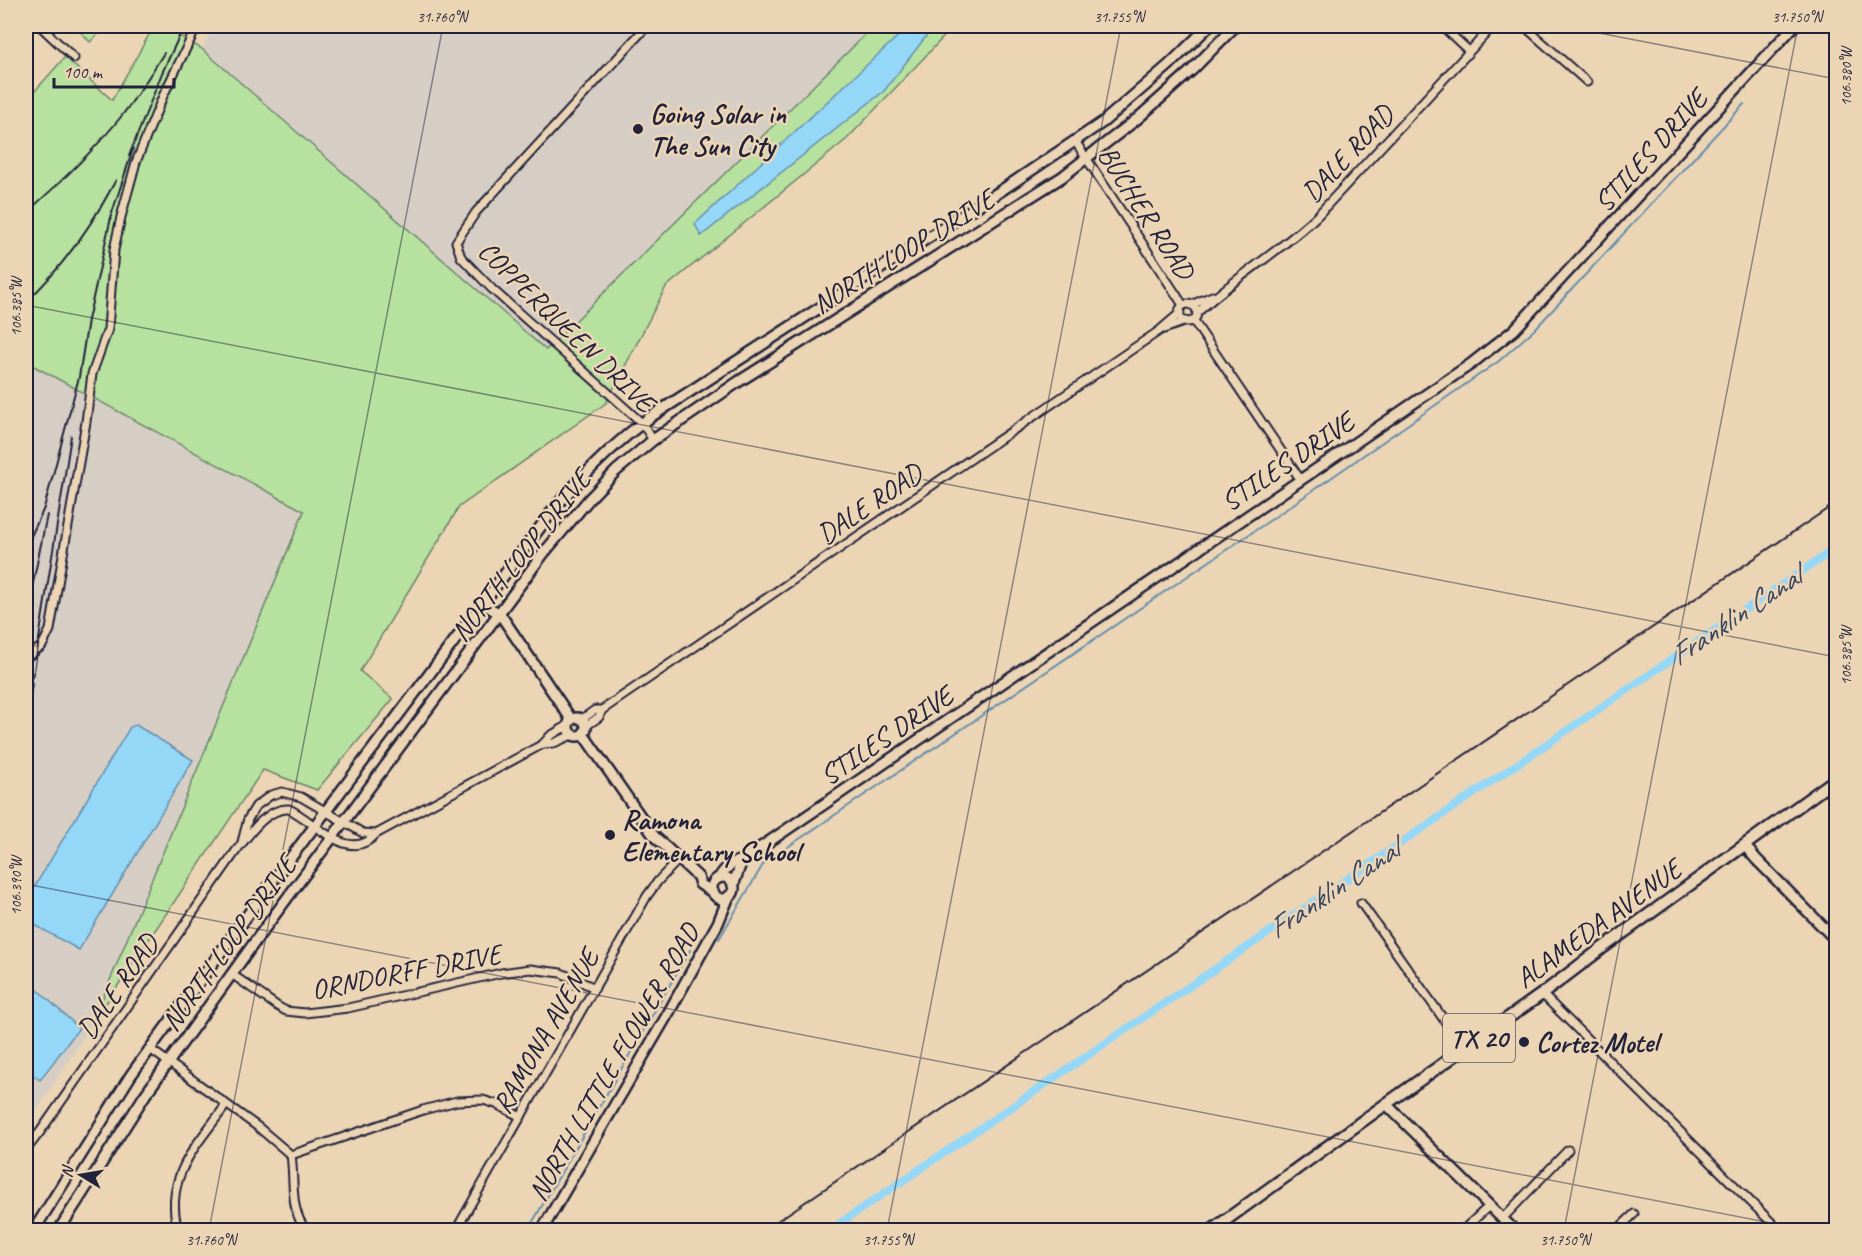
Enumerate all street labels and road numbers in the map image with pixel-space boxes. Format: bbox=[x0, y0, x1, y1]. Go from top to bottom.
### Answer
street label: STILES DRIVE bbox=[1586, 79, 1717, 219]
street label: DALE ROAD bbox=[1294, 96, 1403, 209]
street label: BUCHER ROAD bbox=[1091, 139, 1204, 288]
street label: NORTH LOOP DRIVE bbox=[806, 180, 1004, 321]
street label: COPPERQUEEN DRIVE bbox=[471, 233, 665, 422]
street label: STILES DRIVE bbox=[1214, 402, 1363, 519]
street label: DALE ROAD bbox=[810, 454, 931, 551]
street label: NORTH LOOP DRIVE bbox=[443, 460, 600, 648]
street label: STILES DRIVE bbox=[813, 676, 962, 793]
street label: NORTH LOOP DRIVE bbox=[153, 846, 306, 1038]
street label: ALAMEDA AVENUE bbox=[1508, 849, 1691, 995]
street label: NORTH LITTLE FLOWER ROAD bbox=[520, 916, 708, 1207]
street label: DALE ROAD bbox=[69, 925, 168, 1045]
street label: ORNDORFF DRIVE bbox=[308, 935, 507, 1007]
street label: RAMONA AVENUE bbox=[484, 940, 608, 1120]
road number: TX 20 bbox=[1443, 1014, 1515, 1062]

